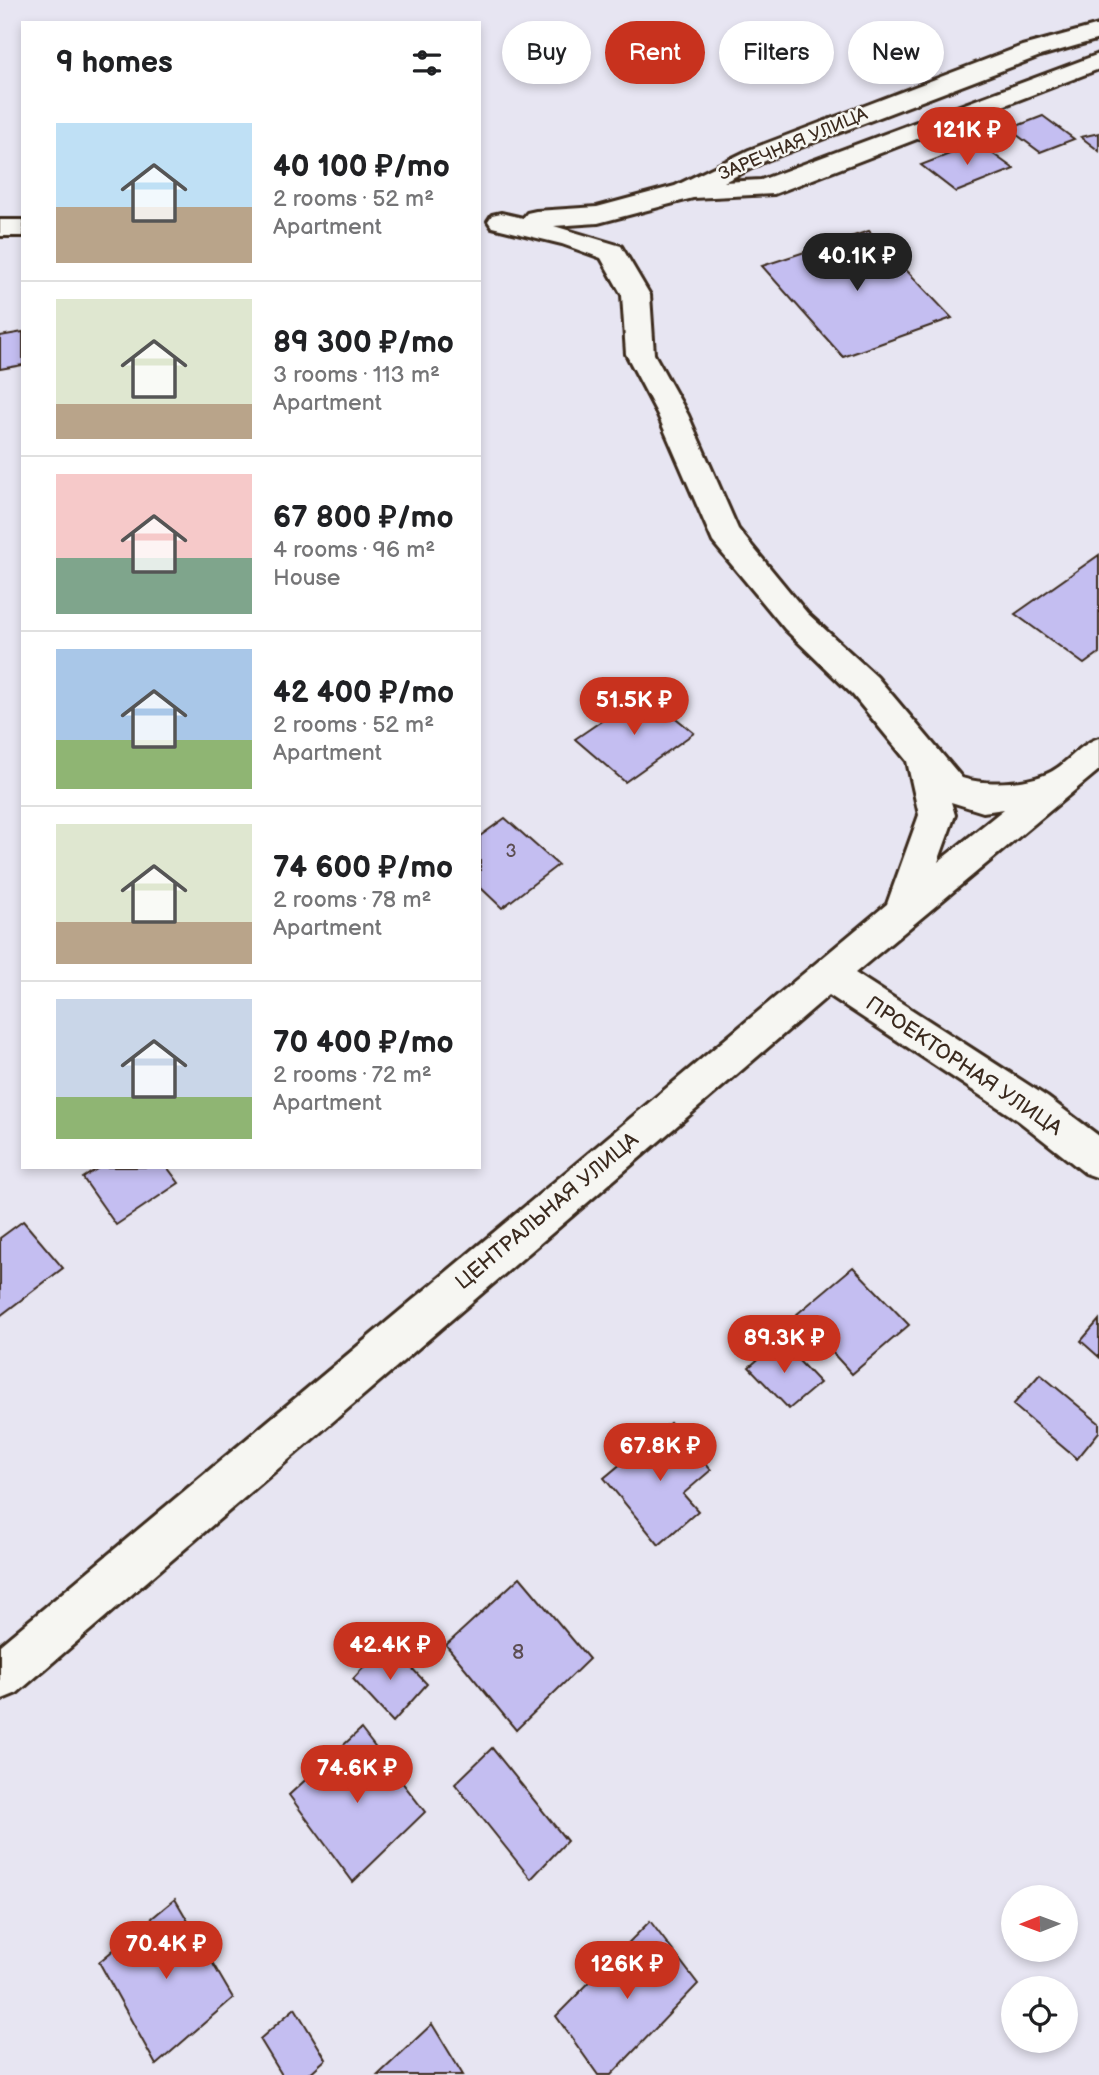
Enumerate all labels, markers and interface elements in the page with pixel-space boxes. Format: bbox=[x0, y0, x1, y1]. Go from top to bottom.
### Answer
chip: Buy bbox=[502, 21, 591, 84]
chip: Rent bbox=[605, 21, 705, 84]
chip: Filters bbox=[719, 21, 834, 84]
chip: New bbox=[848, 21, 944, 84]
icon: filters bbox=[408, 44, 446, 82]
text: 9 homes bbox=[56, 45, 173, 81]
street label: ЗАРЕЧНАЯ УЛИЦА bbox=[715, 103, 871, 185]
pin: 121K ₽ bbox=[910, 108, 1024, 167]
text: 121K ₽ bbox=[933, 116, 1001, 144]
text: 40 100 ₽/mo bbox=[273, 149, 450, 185]
icon: home bbox=[112, 151, 196, 235]
text: 2 rooms · 52 m² bbox=[273, 185, 434, 213]
text: Apartment bbox=[273, 213, 382, 241]
pin: 40.1K ₽ bbox=[792, 233, 922, 293]
text: 40.1K ₽ bbox=[818, 242, 896, 270]
text: 89 300 ₽/mo bbox=[273, 325, 454, 361]
icon: home bbox=[112, 327, 196, 411]
text: 3 rooms · 113 m² bbox=[273, 361, 440, 389]
text: Apartment bbox=[273, 389, 382, 417]
text: 67 800 ₽/mo bbox=[273, 500, 454, 536]
icon: home bbox=[112, 502, 196, 586]
text: 4 rooms · 96 m² bbox=[273, 536, 435, 564]
text: House bbox=[273, 564, 340, 592]
text: 42 400 ₽/mo bbox=[273, 675, 454, 711]
icon: home bbox=[112, 677, 196, 761]
pin: 51.5K ₽ bbox=[569, 678, 699, 737]
text: 51.5K ₽ bbox=[596, 686, 672, 714]
text: 2 rooms · 52 m² bbox=[273, 711, 434, 739]
text: Apartment bbox=[273, 739, 382, 767]
house number: 3 bbox=[505, 841, 517, 862]
text: 74 600 ₽/mo bbox=[273, 850, 453, 886]
icon: home bbox=[112, 852, 196, 936]
text: 2 rooms · 78 m² bbox=[273, 886, 431, 914]
text: Apartment bbox=[273, 914, 382, 942]
street label: ПРОЕКТОРНАЯ УЛИЦА bbox=[861, 991, 1067, 1141]
text: 70 400 ₽/mo bbox=[273, 1025, 454, 1061]
icon: home bbox=[112, 1027, 196, 1111]
text: 2 rooms · 72 m² bbox=[273, 1061, 432, 1089]
text: Apartment bbox=[273, 1089, 382, 1117]
street label: ЦЕНТРАЛЬНАЯ УЛИЦА bbox=[451, 1127, 644, 1295]
pin: 89.3K ₽ bbox=[719, 1316, 849, 1375]
text: 89.3K ₽ bbox=[743, 1324, 825, 1352]
pin: 67.8K ₽ bbox=[595, 1424, 725, 1483]
text: 67.8K ₽ bbox=[620, 1432, 700, 1460]
pin: 42.4K ₽ bbox=[325, 1622, 455, 1682]
text: 42.4K ₽ bbox=[349, 1631, 431, 1659]
house number: 8 bbox=[512, 1640, 524, 1665]
pin: 74.6K ₽ bbox=[292, 1745, 422, 1805]
text: 74.6K ₽ bbox=[317, 1754, 397, 1782]
north arrow bbox=[1001, 1885, 1078, 1962]
map controls bbox=[1001, 1885, 1078, 2053]
pin: 70.4K ₽ bbox=[101, 1922, 231, 1981]
text: 70.4K ₽ bbox=[126, 1930, 206, 1958]
pin: 126K ₽ bbox=[570, 1941, 684, 2001]
text: 126K ₽ bbox=[591, 1950, 663, 1978]
button: locate bbox=[1001, 1976, 1078, 2053]

